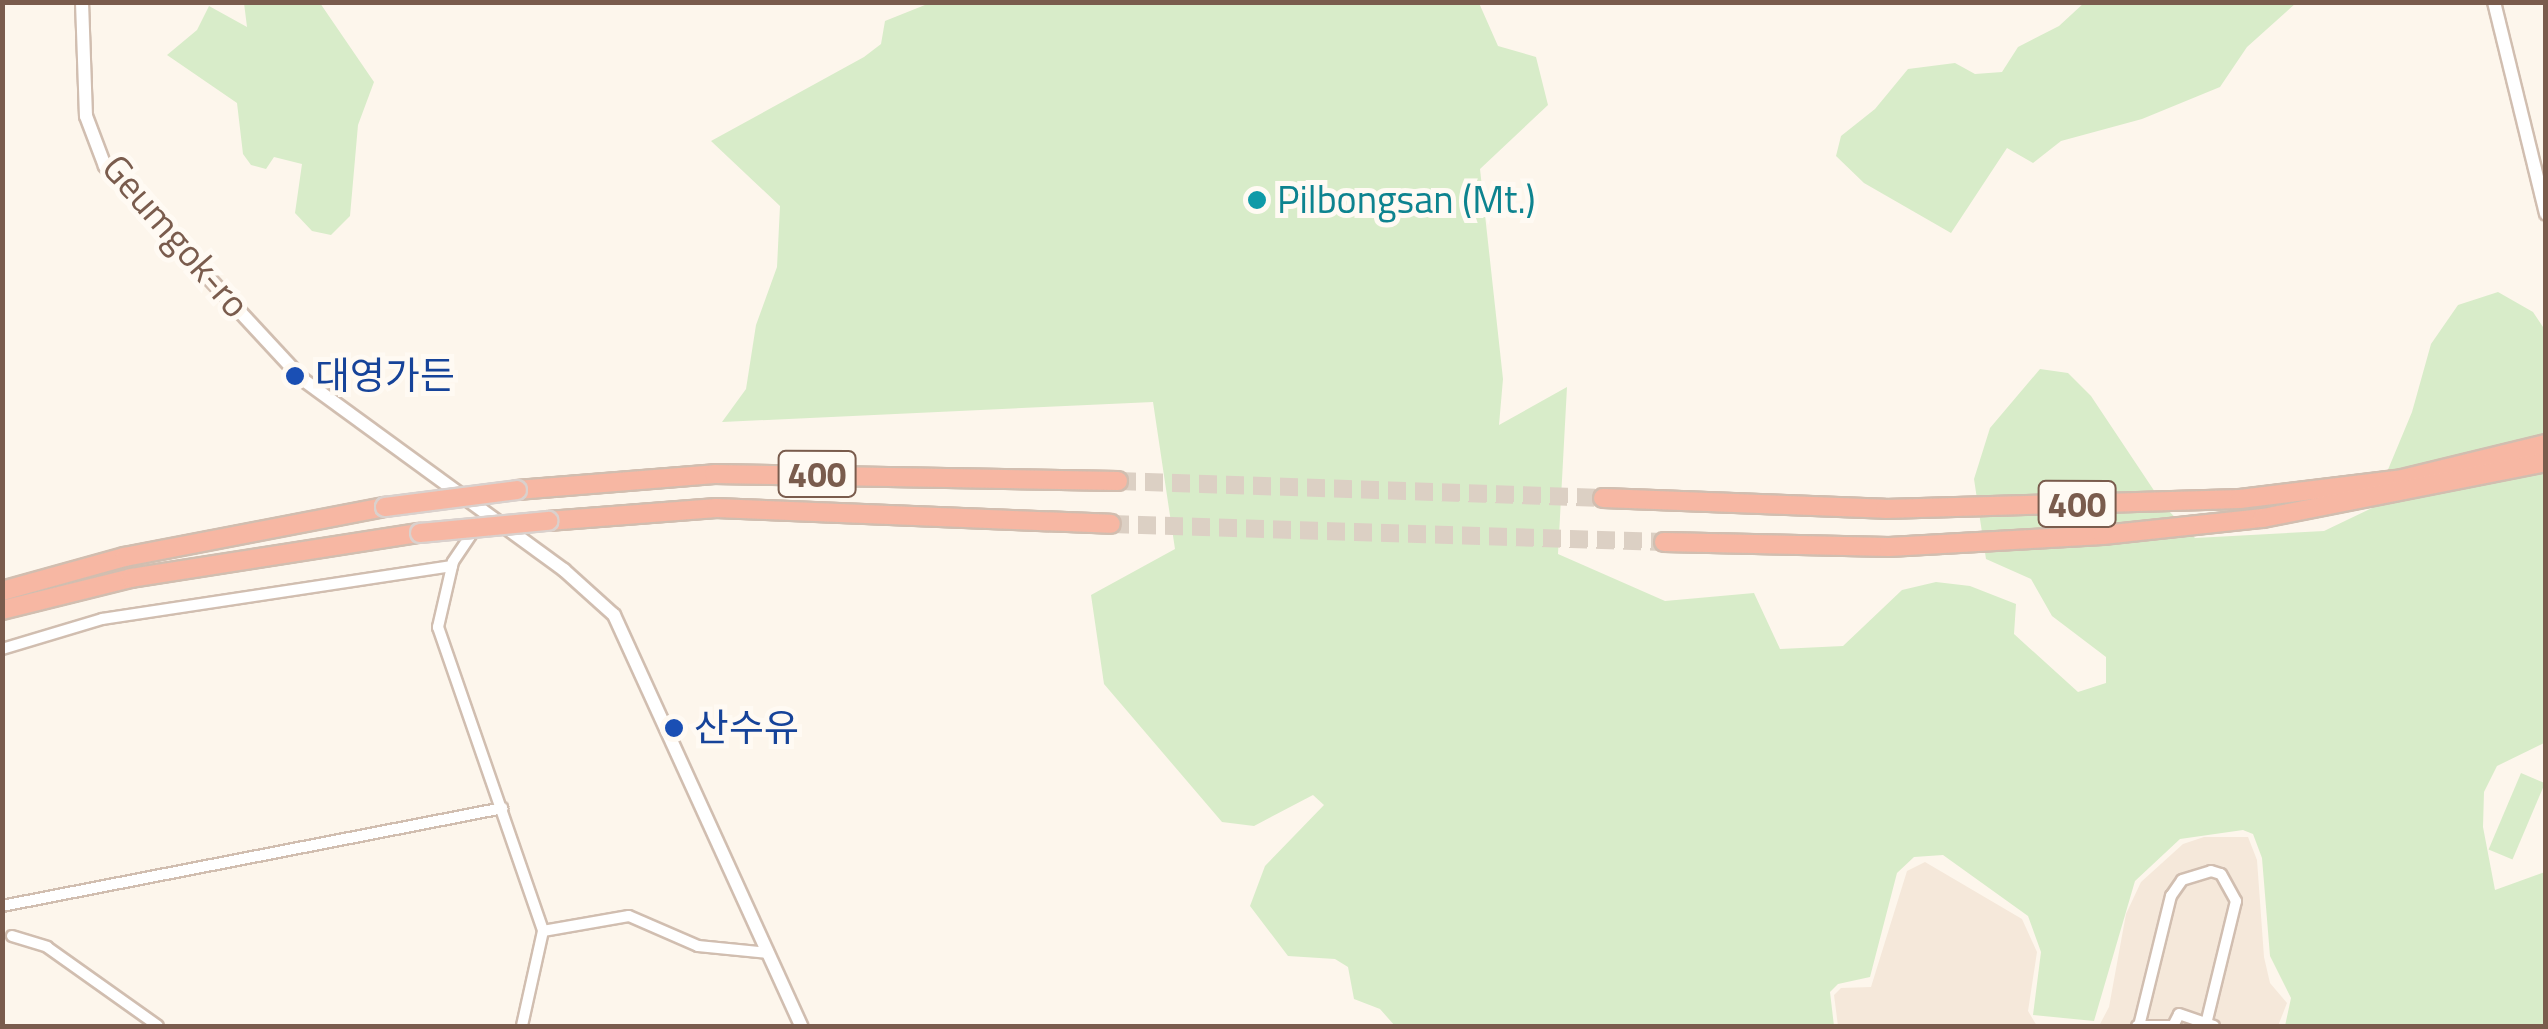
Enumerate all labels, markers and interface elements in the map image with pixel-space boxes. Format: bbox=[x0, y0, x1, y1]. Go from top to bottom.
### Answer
street label: Geumgok-ro bbox=[93, 145, 259, 327]
place label: Pilbongsan (Mt.) bbox=[1277, 177, 1536, 223]
marker: Pilbongsan (Mt.) bbox=[1246, 189, 1268, 211]
place label: 대영가든 bbox=[315, 353, 455, 399]
marker: 대영가든 bbox=[284, 365, 306, 387]
road number: 400 bbox=[777, 444, 857, 504]
road number: 400 bbox=[2037, 474, 2117, 534]
place label: 산수유 bbox=[694, 705, 799, 751]
marker: 산수유 bbox=[663, 717, 685, 739]

